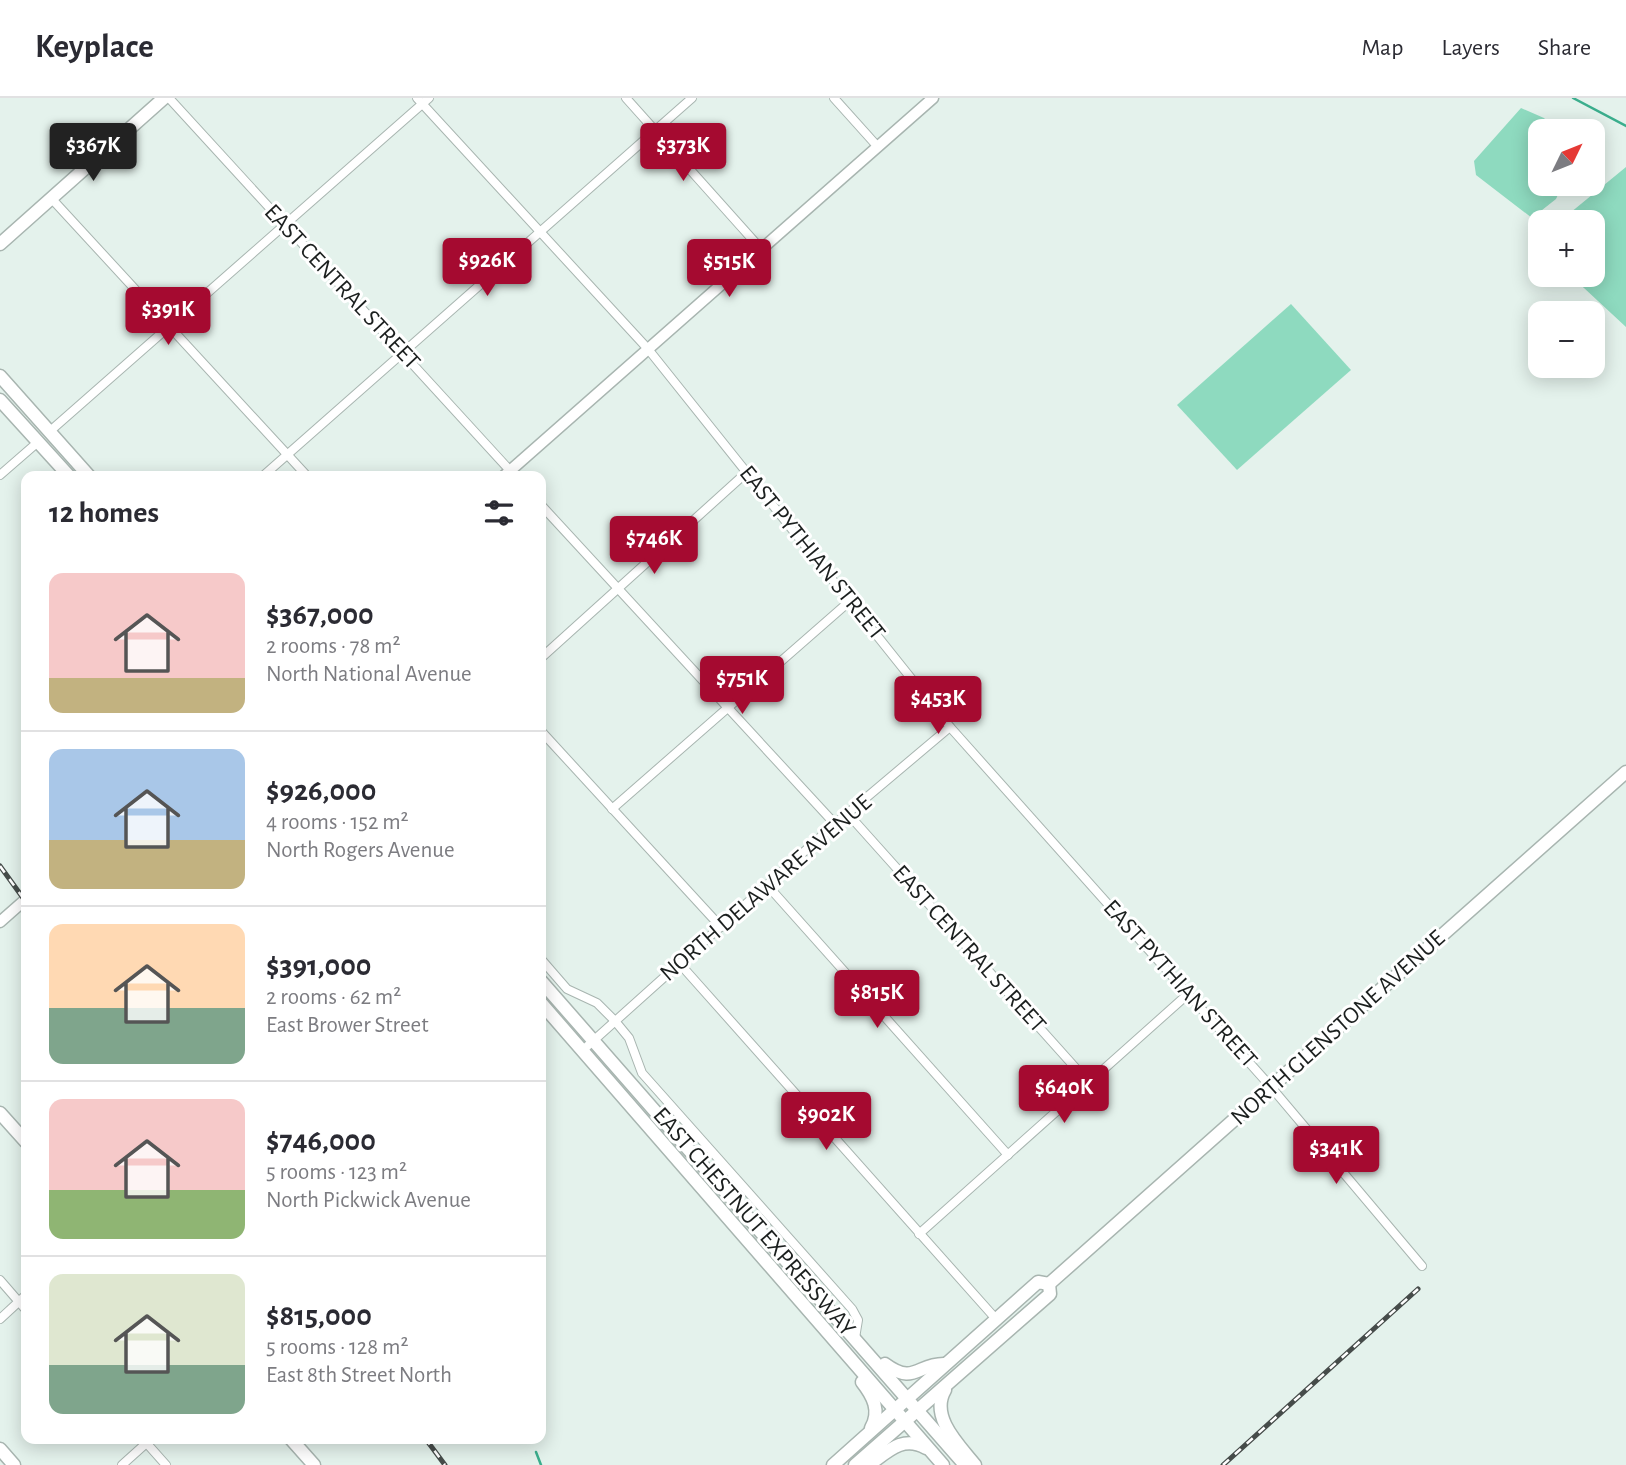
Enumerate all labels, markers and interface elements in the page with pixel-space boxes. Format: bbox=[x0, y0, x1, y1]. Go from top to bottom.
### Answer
text: Keyplace bbox=[35, 31, 154, 64]
text: Map bbox=[1361, 36, 1403, 60]
text: Layers bbox=[1441, 36, 1500, 60]
text: Share bbox=[1538, 36, 1591, 60]
north arrow bbox=[1528, 119, 1605, 196]
map controls bbox=[1528, 119, 1605, 378]
pin: $367K bbox=[44, 123, 142, 183]
pin: $373K bbox=[634, 123, 732, 183]
text: $367K bbox=[66, 134, 120, 157]
text: $373K bbox=[656, 134, 710, 157]
street label: EAST CENTRAL STREET bbox=[260, 200, 425, 374]
button: + bbox=[1528, 210, 1605, 287]
pin: $926K bbox=[438, 238, 536, 298]
pin: $515K bbox=[680, 240, 778, 299]
text: $926K bbox=[459, 249, 515, 272]
text: $515K bbox=[703, 250, 755, 273]
pin: $391K bbox=[119, 288, 217, 347]
text: $391K bbox=[141, 298, 195, 321]
button: − bbox=[1528, 301, 1605, 378]
street label: EAST PYTHIAN STREET bbox=[734, 461, 890, 645]
icon: filters bbox=[480, 494, 518, 532]
text: 12 homes bbox=[49, 498, 159, 528]
pin: $746K bbox=[605, 517, 703, 576]
text: $746K bbox=[626, 527, 682, 550]
text: $367,000 bbox=[266, 600, 374, 630]
icon: home bbox=[105, 601, 189, 685]
text: 2 rooms · 78 m² bbox=[266, 635, 401, 658]
pin: $751K bbox=[693, 656, 791, 716]
text: North National Avenue bbox=[266, 663, 472, 686]
text: $751K bbox=[716, 667, 768, 690]
pin: $453K bbox=[889, 676, 987, 736]
text: $453K bbox=[910, 687, 966, 710]
text: $926,000 bbox=[266, 776, 376, 806]
icon: home bbox=[105, 777, 189, 861]
street label: NORTH DELAWARE AVENUE bbox=[656, 790, 877, 986]
text: 4 rooms · 152 m² bbox=[266, 811, 409, 834]
text: North Rogers Avenue bbox=[266, 839, 455, 862]
street label: EAST CENTRAL STREET bbox=[888, 861, 1050, 1037]
street label: EAST PYTHIAN STREET bbox=[1099, 895, 1262, 1073]
street label: NORTH GLENSTONE AVENUE bbox=[1226, 926, 1450, 1130]
text: $391,000 bbox=[266, 951, 371, 981]
icon: home bbox=[105, 952, 189, 1036]
pin: $815K bbox=[828, 970, 926, 1030]
text: $815K bbox=[850, 981, 904, 1004]
text: 2 rooms · 62 m² bbox=[266, 986, 401, 1009]
text: East Brower Street bbox=[266, 1014, 429, 1037]
pin: $640K bbox=[1015, 1066, 1113, 1125]
text: $640K bbox=[1035, 1076, 1093, 1099]
pin: $902K bbox=[777, 1093, 875, 1152]
street label: EAST CHESTNUT EXPRESSWAY bbox=[648, 1103, 860, 1341]
text: $902K bbox=[797, 1103, 855, 1126]
text: $746,000 bbox=[266, 1126, 376, 1156]
pin: $341K bbox=[1287, 1126, 1385, 1186]
icon: home bbox=[105, 1127, 189, 1211]
text: $341K bbox=[1309, 1137, 1363, 1160]
text: 5 rooms · 123 m² bbox=[266, 1161, 407, 1184]
text: North Pickwick Avenue bbox=[266, 1189, 471, 1212]
text: $815,000 bbox=[266, 1301, 372, 1331]
icon: home bbox=[105, 1302, 189, 1386]
text: 5 rooms · 128 m² bbox=[266, 1336, 408, 1359]
text: East 8th Street North bbox=[266, 1364, 452, 1387]

